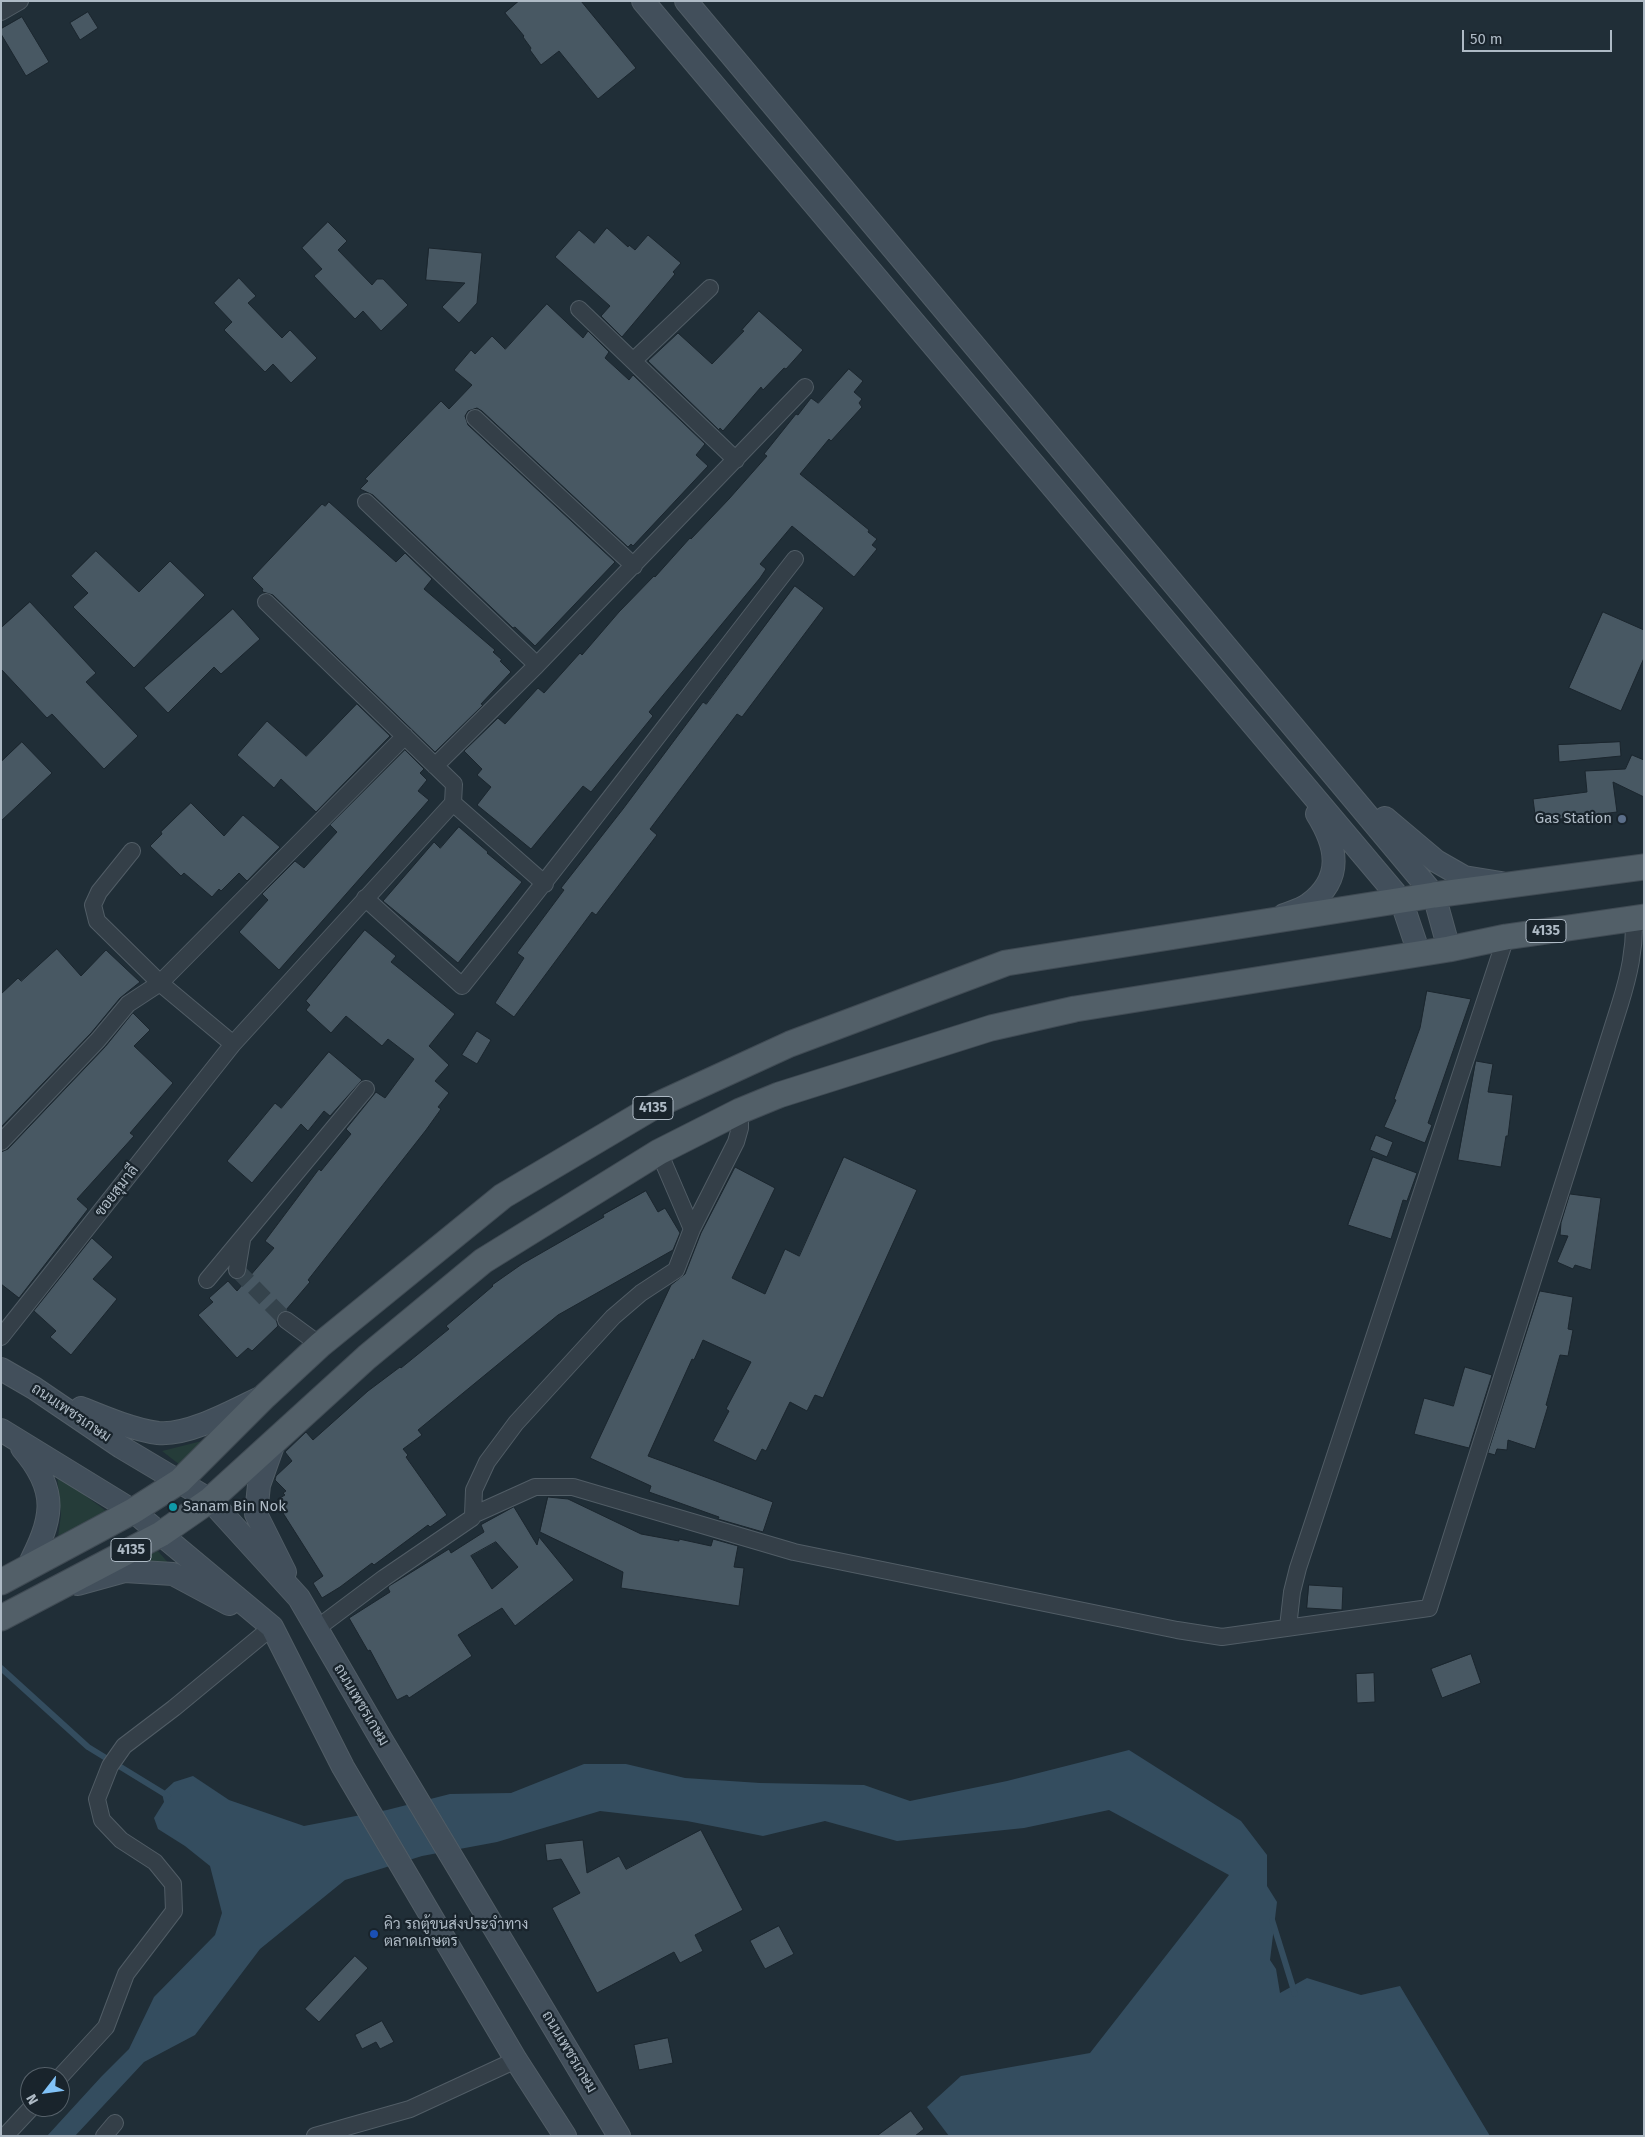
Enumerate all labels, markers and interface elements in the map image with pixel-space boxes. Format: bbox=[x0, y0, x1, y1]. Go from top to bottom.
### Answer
scale bar bbox=[1465, 20, 1615, 52]
text: 50 m bbox=[1470, 30, 1503, 48]
place label: Gas Station bbox=[1535, 810, 1612, 828]
marker: Gas Station bbox=[1616, 813, 1628, 825]
road number: 4135 bbox=[1526, 919, 1566, 942]
road number: 4135 bbox=[633, 1096, 673, 1120]
street label: ซอยสุมาลี bbox=[91, 1162, 143, 1220]
street label: ถนนเพชรเกษม bbox=[28, 1380, 114, 1446]
place label: Sanam Bin Nok bbox=[183, 1498, 286, 1516]
marker: Sanam Bin Nok bbox=[167, 1501, 179, 1513]
road number: 4135 bbox=[111, 1538, 151, 1562]
street label: ถนนเพชรเกษม bbox=[330, 1661, 392, 1749]
place label: คิว รถตู้ขนส่งประจำทาง ตลาดเกษตร bbox=[384, 1916, 528, 1951]
marker: คิว รถตู้ขนส่งประจำทาง ตลาดเกษตร bbox=[368, 1928, 380, 1940]
street label: ถนนเพชรเกษม bbox=[538, 2008, 600, 2096]
north arrow bbox=[20, 2067, 70, 2117]
text: N bbox=[23, 2091, 42, 2108]

